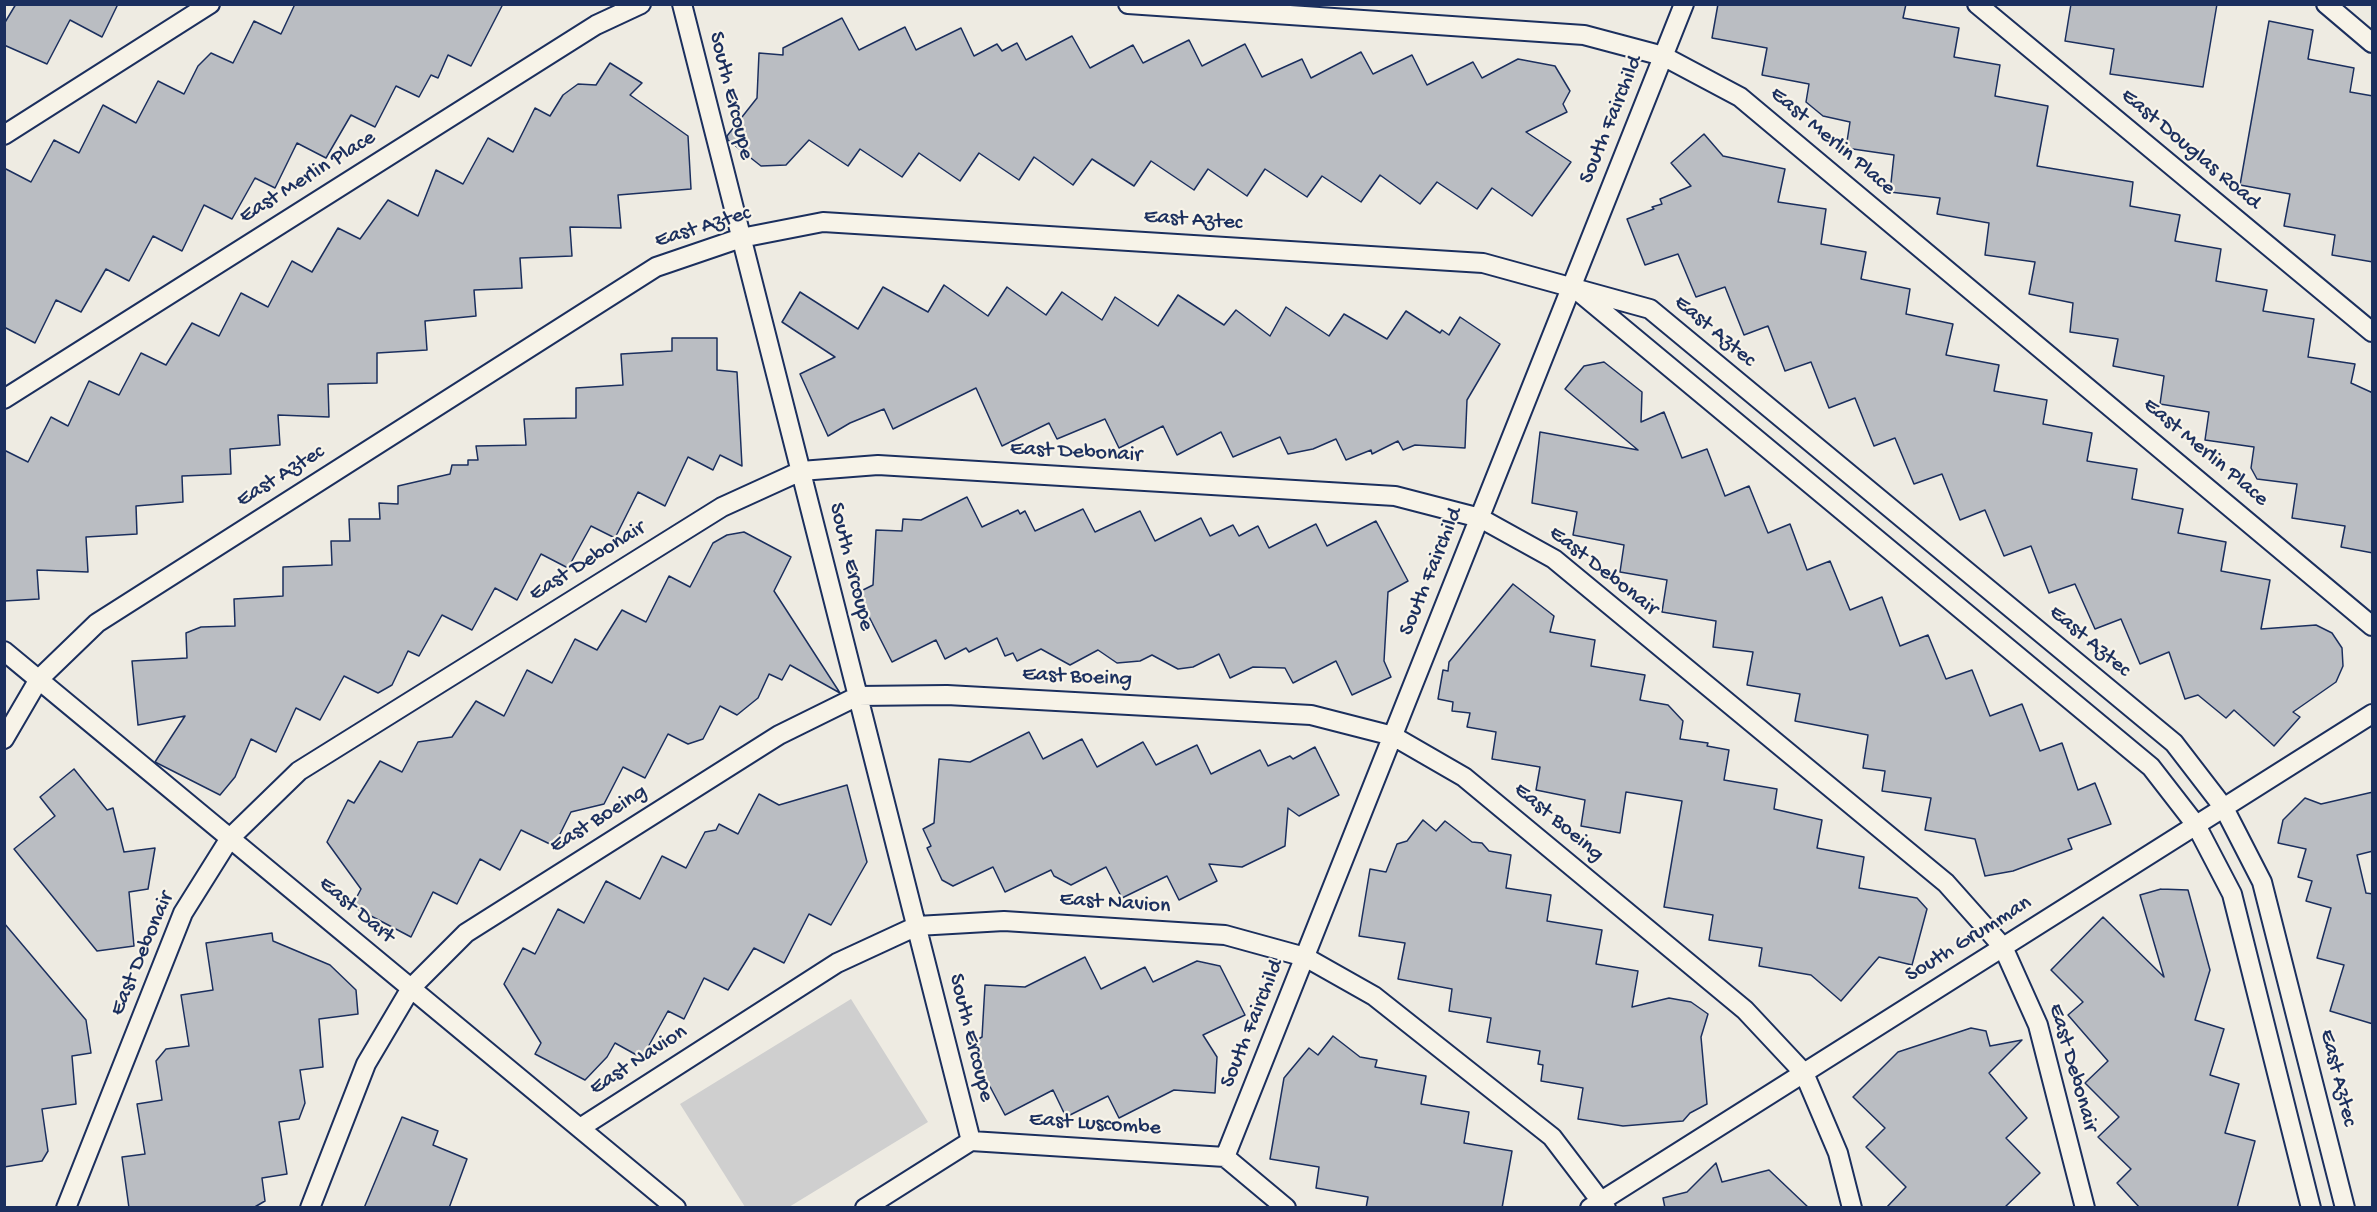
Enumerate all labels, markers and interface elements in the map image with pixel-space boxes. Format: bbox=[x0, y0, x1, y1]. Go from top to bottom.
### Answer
street label: South Ercoupe bbox=[701, 29, 759, 163]
street label: South Fairchild bbox=[1574, 52, 1650, 188]
street label: East Merlin Place bbox=[1764, 82, 1900, 202]
street label: East Douglas Road bbox=[2114, 84, 2266, 216]
street label: East Merlin Place bbox=[235, 125, 381, 231]
street label: East Aztec bbox=[652, 201, 754, 255]
street label: East Aztec bbox=[1143, 204, 1243, 238]
street label: East Aztec bbox=[1668, 290, 1760, 374]
street label: East Merlin Place bbox=[2137, 393, 2273, 513]
street label: East Debonair bbox=[1009, 436, 1143, 470]
street label: East Aztec bbox=[232, 440, 330, 514]
street label: South Ercoupe bbox=[821, 500, 879, 634]
street label: South Fairchild bbox=[1394, 504, 1470, 640]
street label: East Debonair bbox=[525, 516, 651, 608]
street label: East Debonair bbox=[1543, 521, 1663, 623]
street label: East Aztec bbox=[2043, 600, 2135, 684]
street label: East Boeing bbox=[1021, 662, 1133, 694]
street label: East Boeing bbox=[1507, 778, 1609, 868]
street label: East Boeing bbox=[545, 780, 653, 860]
street label: East Dart bbox=[312, 871, 400, 951]
street label: East Navion bbox=[1059, 887, 1171, 921]
street label: East Debonair bbox=[105, 888, 181, 1020]
street label: South Grumman bbox=[1901, 891, 2037, 989]
street label: South Fairchild bbox=[1215, 956, 1291, 1092]
street label: South Ercoupe bbox=[941, 971, 999, 1105]
street label: East Debonair bbox=[2041, 1001, 2103, 1135]
street label: East Navion bbox=[585, 1020, 693, 1102]
street label: East Aztec bbox=[2312, 1027, 2362, 1129]
street label: East Luscombe bbox=[1028, 1107, 1162, 1143]

